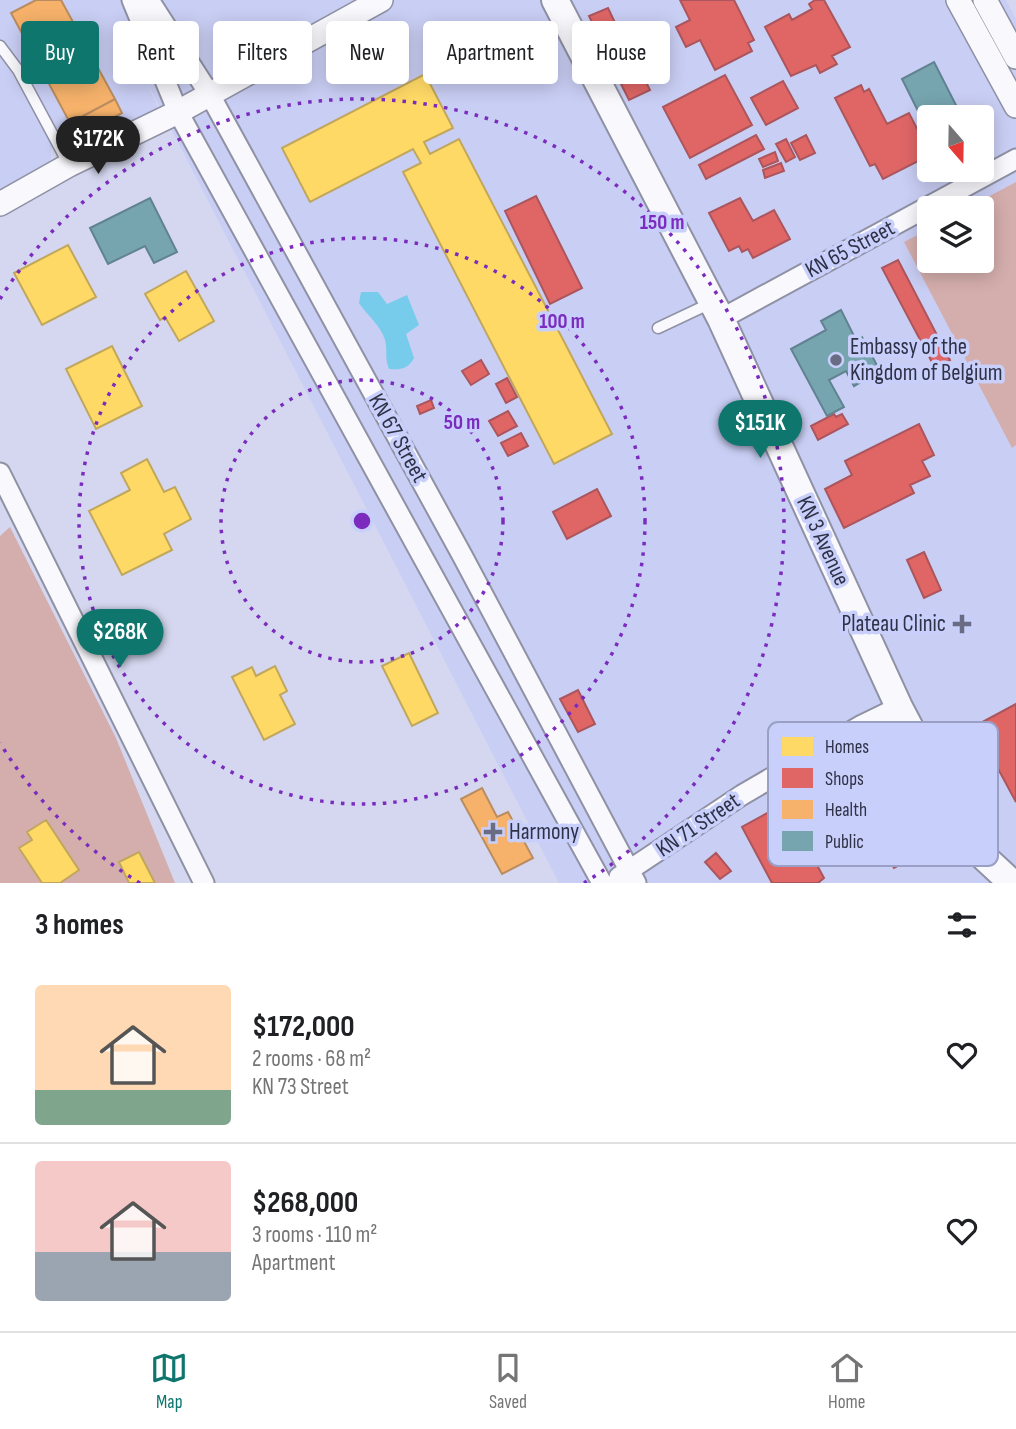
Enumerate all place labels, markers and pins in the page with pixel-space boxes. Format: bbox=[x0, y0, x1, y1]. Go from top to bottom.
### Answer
pin: $172K bbox=[49, 116, 147, 176]
place label: Embassy of the Kingdom of Belgium bbox=[850, 333, 1003, 387]
marker: Embassy of the Kingdom of Belgium bbox=[828, 352, 844, 368]
pin: $151K bbox=[711, 400, 809, 460]
centre of rings bbox=[350, 509, 374, 533]
pin: $268K bbox=[71, 610, 169, 669]
place label: Plateau Clinic bbox=[841, 610, 946, 638]
marker: Plateau Clinic bbox=[952, 614, 972, 634]
place label: Harmony bbox=[509, 818, 579, 846]
marker: Harmony bbox=[483, 822, 503, 842]

